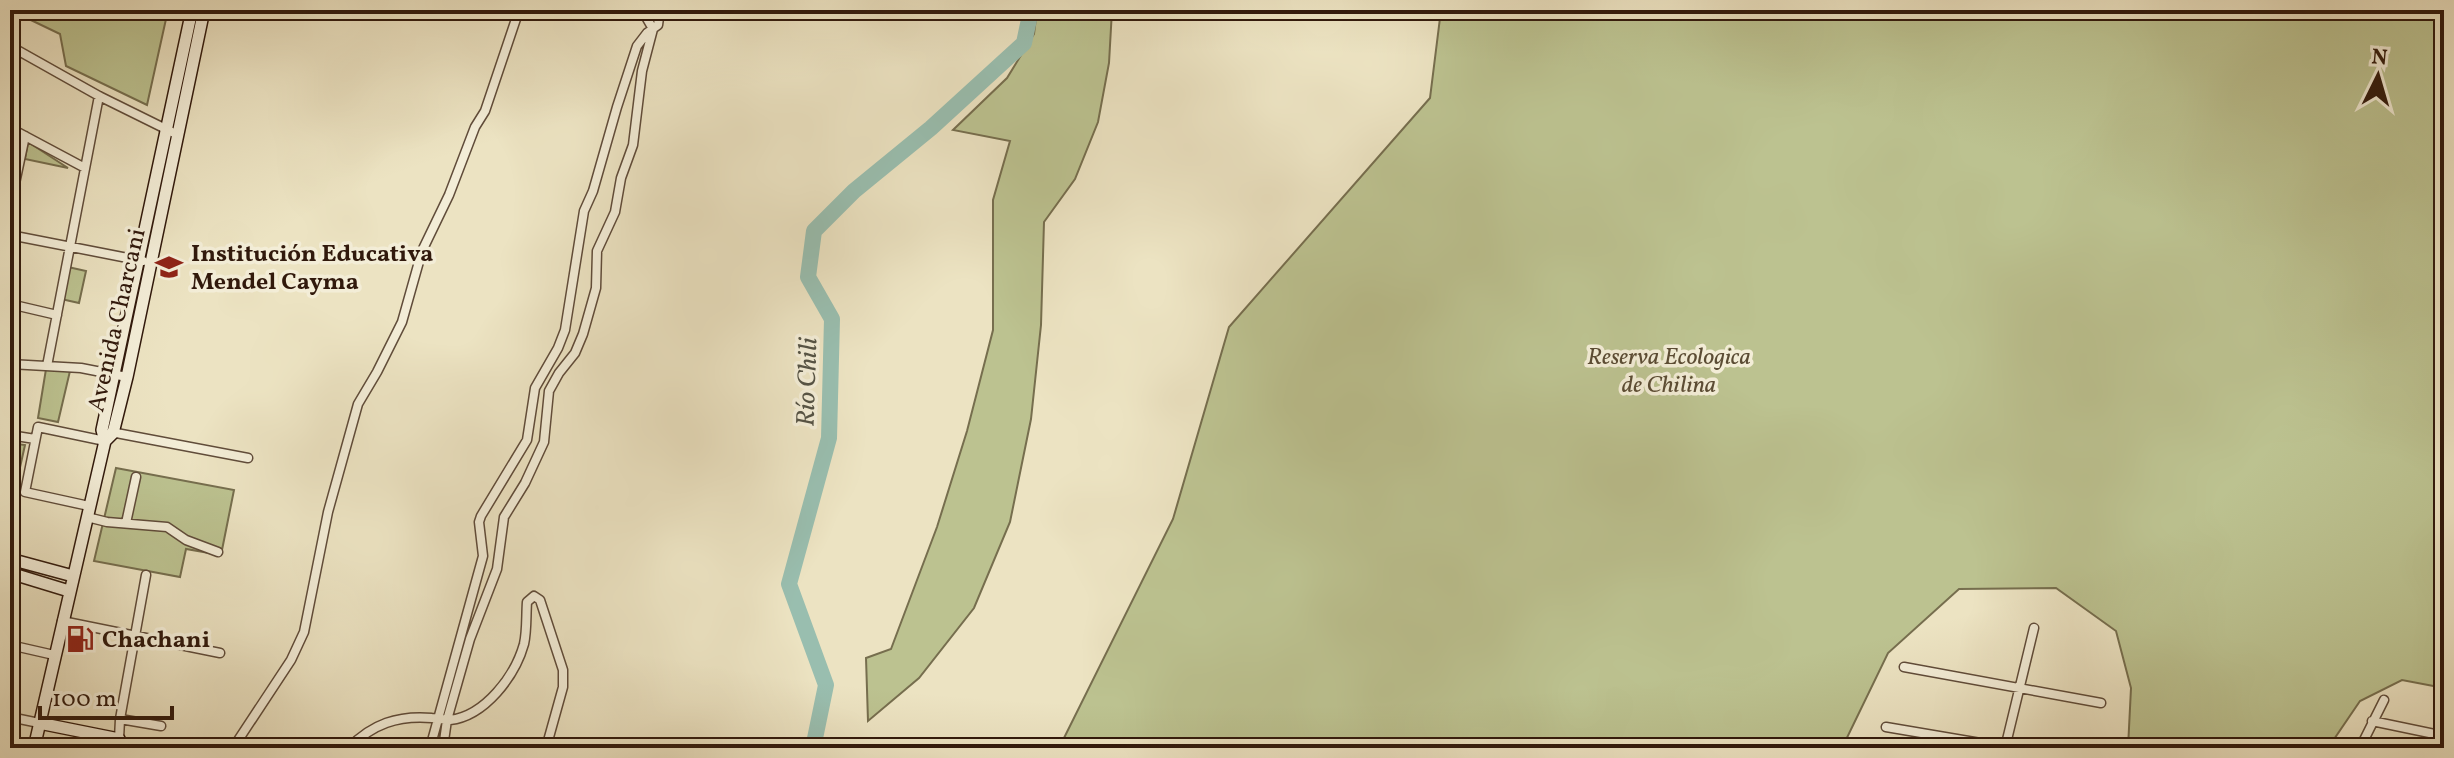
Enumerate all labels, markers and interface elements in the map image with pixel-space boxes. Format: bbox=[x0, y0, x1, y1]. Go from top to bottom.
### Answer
north arrow bbox=[2338, 36, 2418, 116]
text: N bbox=[2370, 42, 2389, 75]
street label: Avenida Charcani bbox=[80, 225, 156, 416]
place label: Institución Educativa Mendel Cayma bbox=[191, 238, 433, 300]
school or university icon: Institución Educativa Mendel Cayma bbox=[154, 252, 184, 282]
water label: Río Chili bbox=[788, 336, 828, 427]
park label: Reserva Ecologica de Chilina bbox=[1587, 341, 1751, 403]
fuel station icon: Chachani bbox=[65, 624, 95, 654]
place label: Chachani bbox=[102, 624, 210, 658]
scale bar bbox=[40, 670, 172, 720]
text: 100 m bbox=[52, 683, 117, 717]

